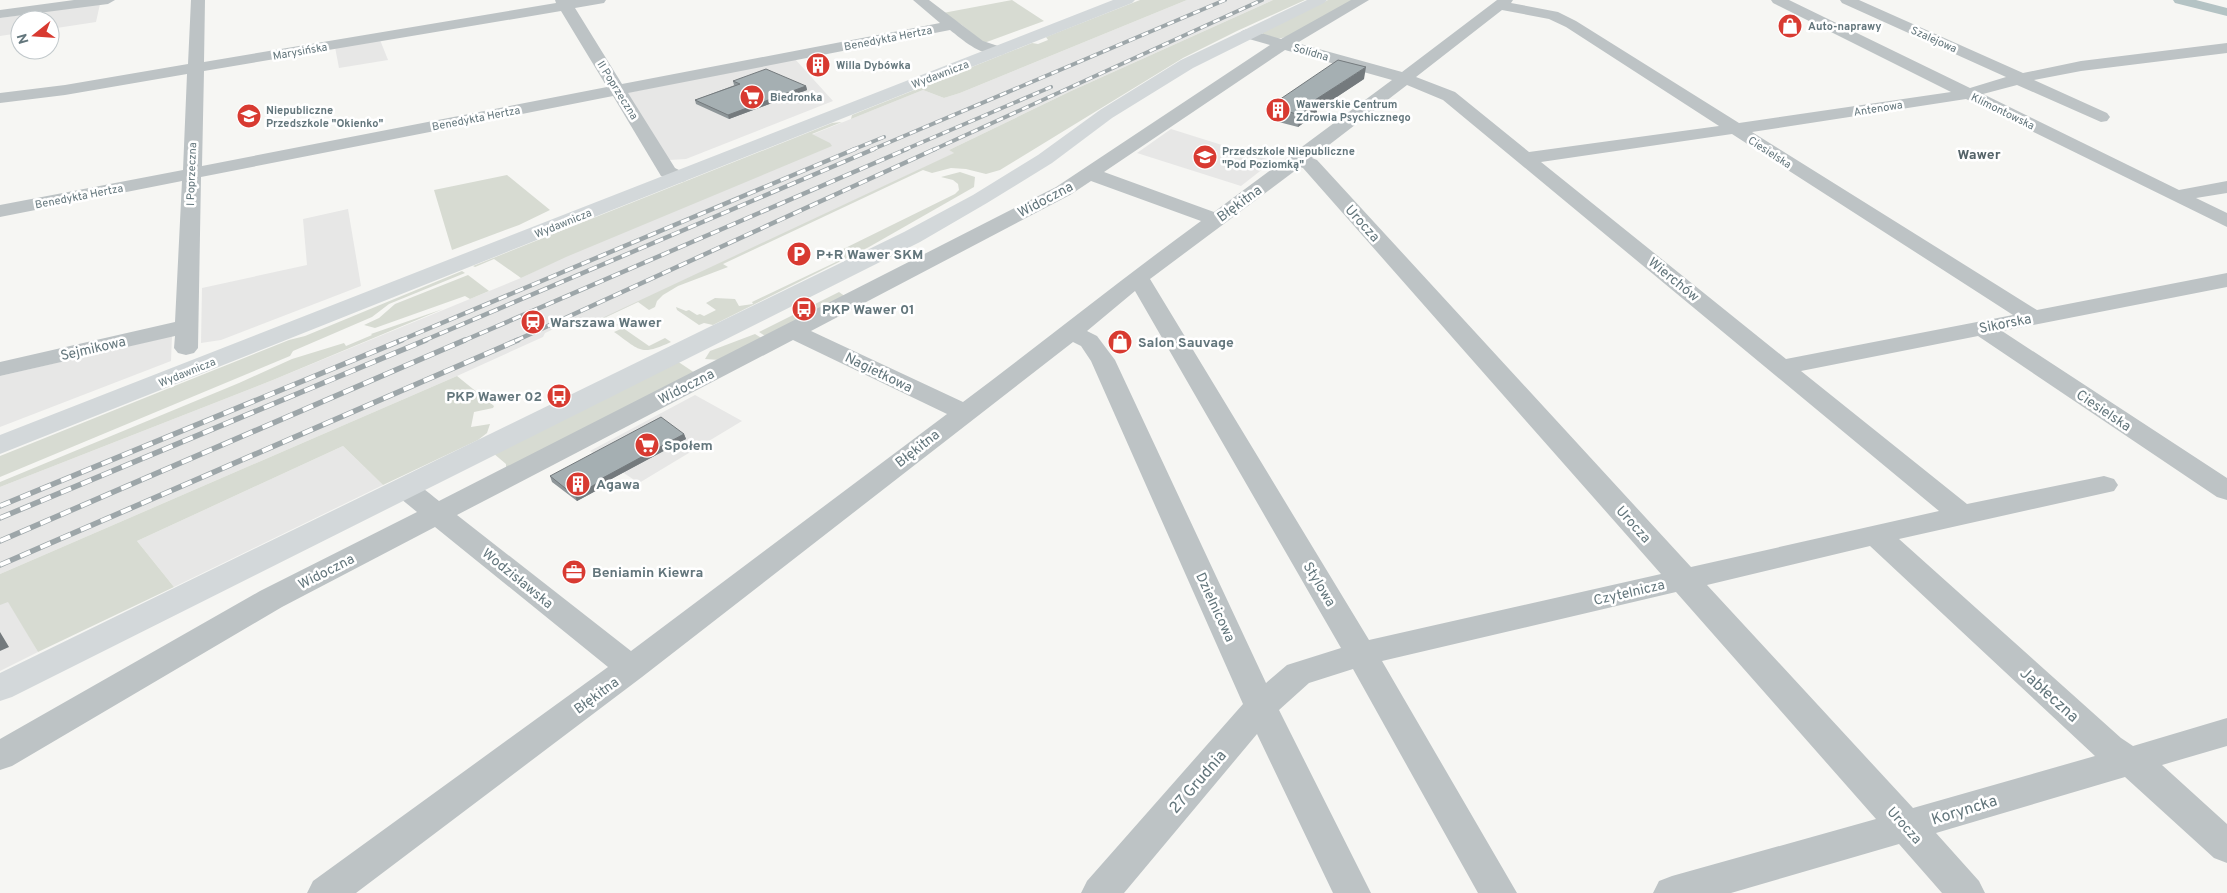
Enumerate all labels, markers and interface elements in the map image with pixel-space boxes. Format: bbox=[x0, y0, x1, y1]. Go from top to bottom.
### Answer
north arrow bbox=[10, 10, 60, 60]
shop icon: Auto-naprawy bbox=[1777, 13, 1803, 39]
place label: Auto-naprawy bbox=[1808, 20, 1881, 34]
street label: Benedykta Hertza bbox=[843, 24, 934, 54]
street label: Szalejowa bbox=[1908, 24, 1959, 56]
text: N bbox=[14, 31, 34, 46]
street label: Marysińska bbox=[272, 40, 329, 64]
street label: Solidna bbox=[1291, 41, 1330, 65]
building icon: Willa Dybówka bbox=[805, 52, 831, 78]
street label: Wydawnicza bbox=[910, 58, 971, 92]
street label: II Poprzeczna bbox=[594, 59, 641, 123]
place label: Willa Dybówka bbox=[836, 59, 911, 73]
supermarket icon: Biedronka bbox=[739, 84, 765, 110]
street label: Klimontowska bbox=[1969, 90, 2037, 133]
place label: Biedronka bbox=[770, 91, 822, 105]
building icon: Wawerskie Centrum Zdrowia Psychicznego bbox=[1265, 97, 1291, 123]
place label: Wawerskie Centrum Zdrowia Psychicznego bbox=[1296, 98, 1411, 125]
street label: Antenowa bbox=[1853, 98, 1904, 120]
school or university icon: Niepubliczne Przedszkole "Okienko" bbox=[236, 103, 262, 129]
place label: Niepubliczne Przedszkole "Okienko" bbox=[266, 104, 383, 131]
street label: Benedykta Hertza bbox=[431, 104, 522, 134]
street label: Ciesielska bbox=[1745, 134, 1794, 172]
street label: I Poprzeczna bbox=[184, 142, 200, 206]
school or university icon: Przedszkole Niepubliczne "Pod Poziomką" bbox=[1192, 144, 1218, 170]
place label: Przedszkole Niepubliczne "Pod Poziomką" bbox=[1222, 145, 1355, 172]
district label: Wawer bbox=[1957, 147, 2001, 164]
street label: Widoczna bbox=[1015, 179, 1076, 222]
street label: Benedykta Hertza bbox=[34, 182, 125, 212]
street label: Błękitna bbox=[1214, 182, 1266, 226]
street label: Urocza bbox=[1341, 202, 1383, 246]
street label: Wydawnicza bbox=[533, 206, 594, 242]
parking icon: P+R Wawer SKM bbox=[786, 241, 812, 267]
place label: P+R Wawer SKM bbox=[816, 247, 923, 264]
street label: Wierchów bbox=[1644, 254, 1702, 306]
bus stop icon: PKP Wawer 01 bbox=[791, 296, 817, 322]
place label: PKP Wawer 01 bbox=[822, 302, 915, 319]
station icon: Warszawa Wawer bbox=[520, 309, 546, 335]
street label: Sikorska bbox=[1978, 311, 2033, 338]
place label: Warszawa Wawer bbox=[550, 315, 662, 332]
shop icon: Salon Sauvage bbox=[1107, 329, 1133, 355]
street label: Sejmikowa bbox=[59, 334, 128, 365]
place label: Salon Sauvage bbox=[1138, 335, 1234, 352]
street label: Nagietkowa bbox=[842, 350, 915, 397]
street label: Wydawnicza bbox=[157, 355, 218, 391]
street label: Widoczna bbox=[656, 366, 717, 409]
bus stop icon: PKP Wawer 02 bbox=[546, 383, 572, 409]
street label: Ciesielska bbox=[2073, 387, 2134, 436]
place label: PKP Wawer 02 bbox=[446, 389, 542, 406]
street label: Błękitna bbox=[892, 427, 943, 472]
supermarket icon: Społem bbox=[634, 432, 660, 458]
place label: Społem bbox=[664, 438, 713, 455]
building icon: Agawa bbox=[565, 471, 591, 497]
place label: Agawa bbox=[596, 477, 640, 494]
street label: Urocza bbox=[1612, 503, 1654, 547]
street label: Wodzisławska bbox=[478, 545, 556, 613]
street label: Widoczna bbox=[296, 551, 357, 594]
office icon: Beniamin Kiewra bbox=[561, 559, 587, 585]
street label: Stylowa bbox=[1299, 559, 1339, 610]
place label: Beniamin Kiewra bbox=[592, 565, 703, 582]
street label: Dzielnicowa bbox=[1191, 570, 1238, 645]
street label: Czytelnicza bbox=[1592, 577, 1667, 610]
street label: Jabłeczna bbox=[2015, 664, 2082, 727]
street label: Błękitna bbox=[571, 674, 623, 718]
street label: 27 Grudnia bbox=[1166, 746, 1232, 818]
street label: Koryncka bbox=[1929, 791, 2000, 830]
street label: Urocza bbox=[1883, 804, 1925, 848]

